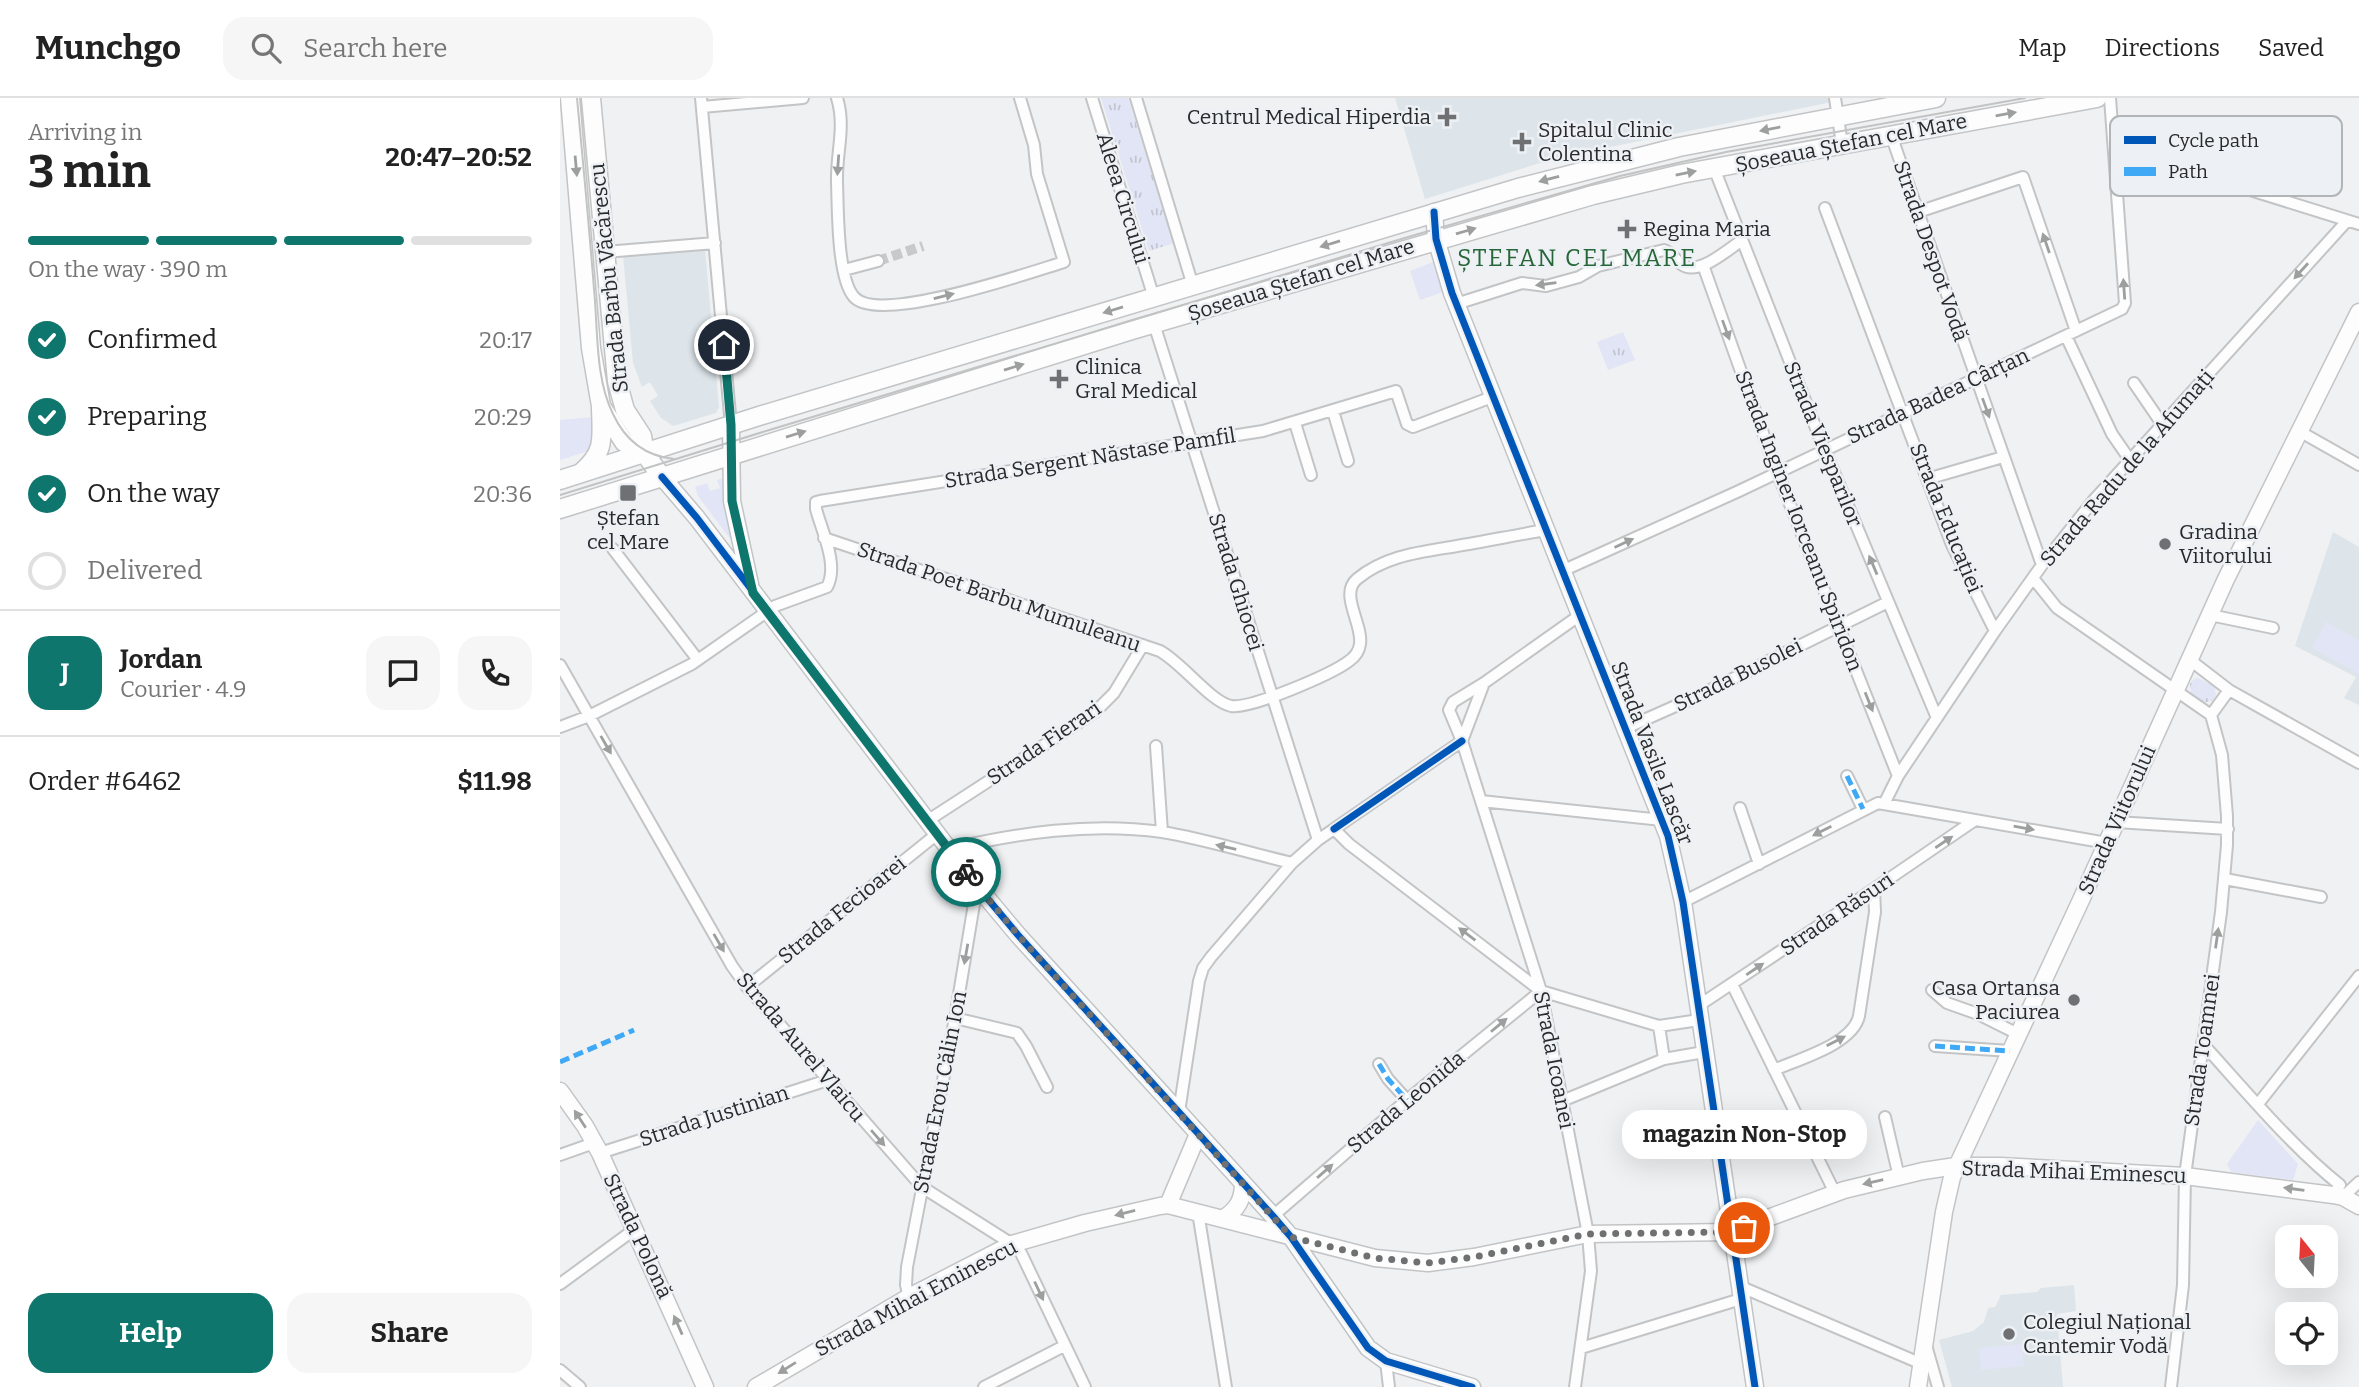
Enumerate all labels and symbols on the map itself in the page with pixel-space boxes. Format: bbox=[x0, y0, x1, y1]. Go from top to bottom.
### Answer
place label: Centrul Medical Hiperdia bbox=[1187, 104, 1432, 130]
marker: Centrul Medical Hiperdia bbox=[1437, 107, 1457, 127]
street label: Șoseaua Ștefan cel Mare bbox=[1733, 108, 1969, 178]
one-way arrow bbox=[1995, 108, 2017, 119]
legend bbox=[2110, 116, 2342, 196]
place label: Spitalul Clinic Colentina bbox=[1538, 117, 1673, 167]
one-way arrow bbox=[1759, 124, 1781, 135]
street label: Aleea Circului bbox=[1091, 129, 1155, 267]
text: Cycle path bbox=[2168, 129, 2259, 152]
marker: Spitalul Clinic Colentina bbox=[1512, 132, 1532, 152]
one-way arrow bbox=[571, 155, 582, 177]
one-way arrow bbox=[832, 155, 843, 177]
street label: Strada Despot Vodă bbox=[1888, 157, 1974, 345]
text: Path bbox=[2168, 160, 2208, 183]
street label: Strada Barbu Văcărescu bbox=[584, 162, 634, 394]
one-way arrow bbox=[1675, 167, 1697, 178]
one-way arrow bbox=[1537, 174, 1559, 185]
place label: Regina Maria bbox=[1643, 216, 1771, 242]
marker: Regina Maria bbox=[1617, 219, 1637, 239]
one-way arrow bbox=[1456, 225, 1477, 235]
street label: Șoseaua Ștefan cel Mare bbox=[1185, 233, 1417, 327]
one-way arrow bbox=[2040, 233, 2051, 254]
one-way arrow bbox=[1320, 239, 1341, 249]
district label: ȘTEFAN CEL MARE bbox=[1457, 244, 1697, 273]
one-way arrow bbox=[2294, 262, 2310, 279]
one-way arrow bbox=[2118, 277, 2129, 299]
one-way arrow bbox=[1535, 279, 1557, 290]
one-way arrow bbox=[933, 290, 955, 301]
one-way arrow bbox=[1102, 306, 1123, 316]
pin bbox=[694, 315, 754, 375]
one-way arrow bbox=[1721, 319, 1732, 340]
street label: Strada Badea Cârțan bbox=[1843, 342, 2033, 450]
place label: Clinica Gral Medical bbox=[1075, 354, 1197, 404]
street label: Strada Viesparilor bbox=[1778, 358, 1868, 530]
one-way arrow bbox=[1003, 361, 1024, 371]
street label: Strada Radu de la Afumați bbox=[2034, 364, 2220, 572]
street label: Strada Inginer Iorceanu Spiridon bbox=[1730, 367, 1868, 675]
marker: Clinica Gral Medical bbox=[1049, 369, 1069, 389]
one-way arrow bbox=[1981, 397, 1992, 418]
street label: Strada Sergent Năstase Pamfil bbox=[943, 422, 1237, 494]
one-way arrow bbox=[786, 428, 807, 438]
street label: Strada Educației bbox=[1904, 439, 1988, 597]
marker: Ștefan cel Mare bbox=[618, 483, 638, 503]
place label: Ștefan cel Mare bbox=[587, 505, 669, 555]
street label: Strada Ghiocei bbox=[1203, 510, 1269, 654]
place label: Gradina Viitorului bbox=[2179, 519, 2272, 569]
street label: Strada Poet Barbu Mumuleanu bbox=[854, 536, 1144, 658]
marker: Gradina Viitorului bbox=[2157, 536, 2173, 552]
one-way arrow bbox=[1614, 537, 1635, 548]
one-way arrow bbox=[1867, 554, 1878, 575]
street label: Strada Busolei bbox=[1669, 633, 1807, 717]
street label: Strada Vasile Lascăr bbox=[1605, 658, 1699, 848]
one-way arrow bbox=[1863, 692, 1874, 713]
street label: Strada Fierari bbox=[982, 695, 1106, 791]
one-way arrow bbox=[600, 736, 612, 755]
street label: Strada Viitorului bbox=[2072, 741, 2162, 899]
one-way arrow bbox=[2013, 823, 2035, 834]
one-way arrow bbox=[1812, 825, 1832, 836]
one-way arrow bbox=[1935, 835, 1953, 849]
courier bbox=[931, 837, 1001, 907]
one-way arrow bbox=[1215, 842, 1237, 853]
street label: Strada Fecioarei bbox=[773, 850, 911, 970]
street label: Strada Răsuri bbox=[1775, 867, 1899, 961]
one-way arrow bbox=[1459, 927, 1477, 942]
one-way arrow bbox=[2212, 927, 2223, 949]
one-way arrow bbox=[713, 933, 725, 953]
one-way arrow bbox=[960, 943, 971, 965]
one-way arrow bbox=[1745, 962, 1765, 975]
street label: Strada Aurel Vlaicu bbox=[731, 967, 871, 1127]
street label: Strada Toamnei bbox=[2178, 972, 2226, 1128]
place label: Casa Ortansa Paciurea bbox=[1931, 975, 2061, 1025]
street label: Strada Erou Călin Ion bbox=[908, 989, 972, 1195]
street label: Strada Icoanei bbox=[1528, 989, 1580, 1131]
marker: Casa Ortansa Paciurea bbox=[2066, 992, 2082, 1008]
one-way arrow bbox=[1490, 1018, 1507, 1033]
one-way arrow bbox=[1826, 1036, 1846, 1047]
street label: Strada Leonida bbox=[1342, 1045, 1471, 1159]
street label: Strada Justinian bbox=[636, 1080, 792, 1152]
callout: magazin Non-Stop bbox=[1622, 1109, 1866, 1158]
one-way arrow bbox=[574, 1110, 587, 1129]
one-way arrow bbox=[870, 1129, 886, 1147]
street label: Strada Mihai Eminescu bbox=[1961, 1155, 2187, 1189]
one-way arrow bbox=[1316, 1163, 1334, 1179]
street label: Strada Polonă bbox=[598, 1169, 679, 1303]
one-way arrow bbox=[1862, 1177, 1884, 1188]
one-way arrow bbox=[2283, 1183, 2305, 1194]
pin bbox=[1714, 1198, 1774, 1258]
one-way arrow bbox=[1114, 1208, 1136, 1219]
north arrow bbox=[2275, 1225, 2338, 1288]
street label: Strada Mihai Eminescu bbox=[810, 1234, 1022, 1362]
one-way arrow bbox=[1033, 1281, 1044, 1301]
place label: Colegiul Național Cantemir Vodă bbox=[2023, 1309, 2191, 1359]
one-way arrow bbox=[672, 1314, 683, 1335]
marker: Colegiul Național Cantemir Vodă bbox=[2001, 1326, 2017, 1342]
one-way arrow bbox=[777, 1361, 796, 1374]

